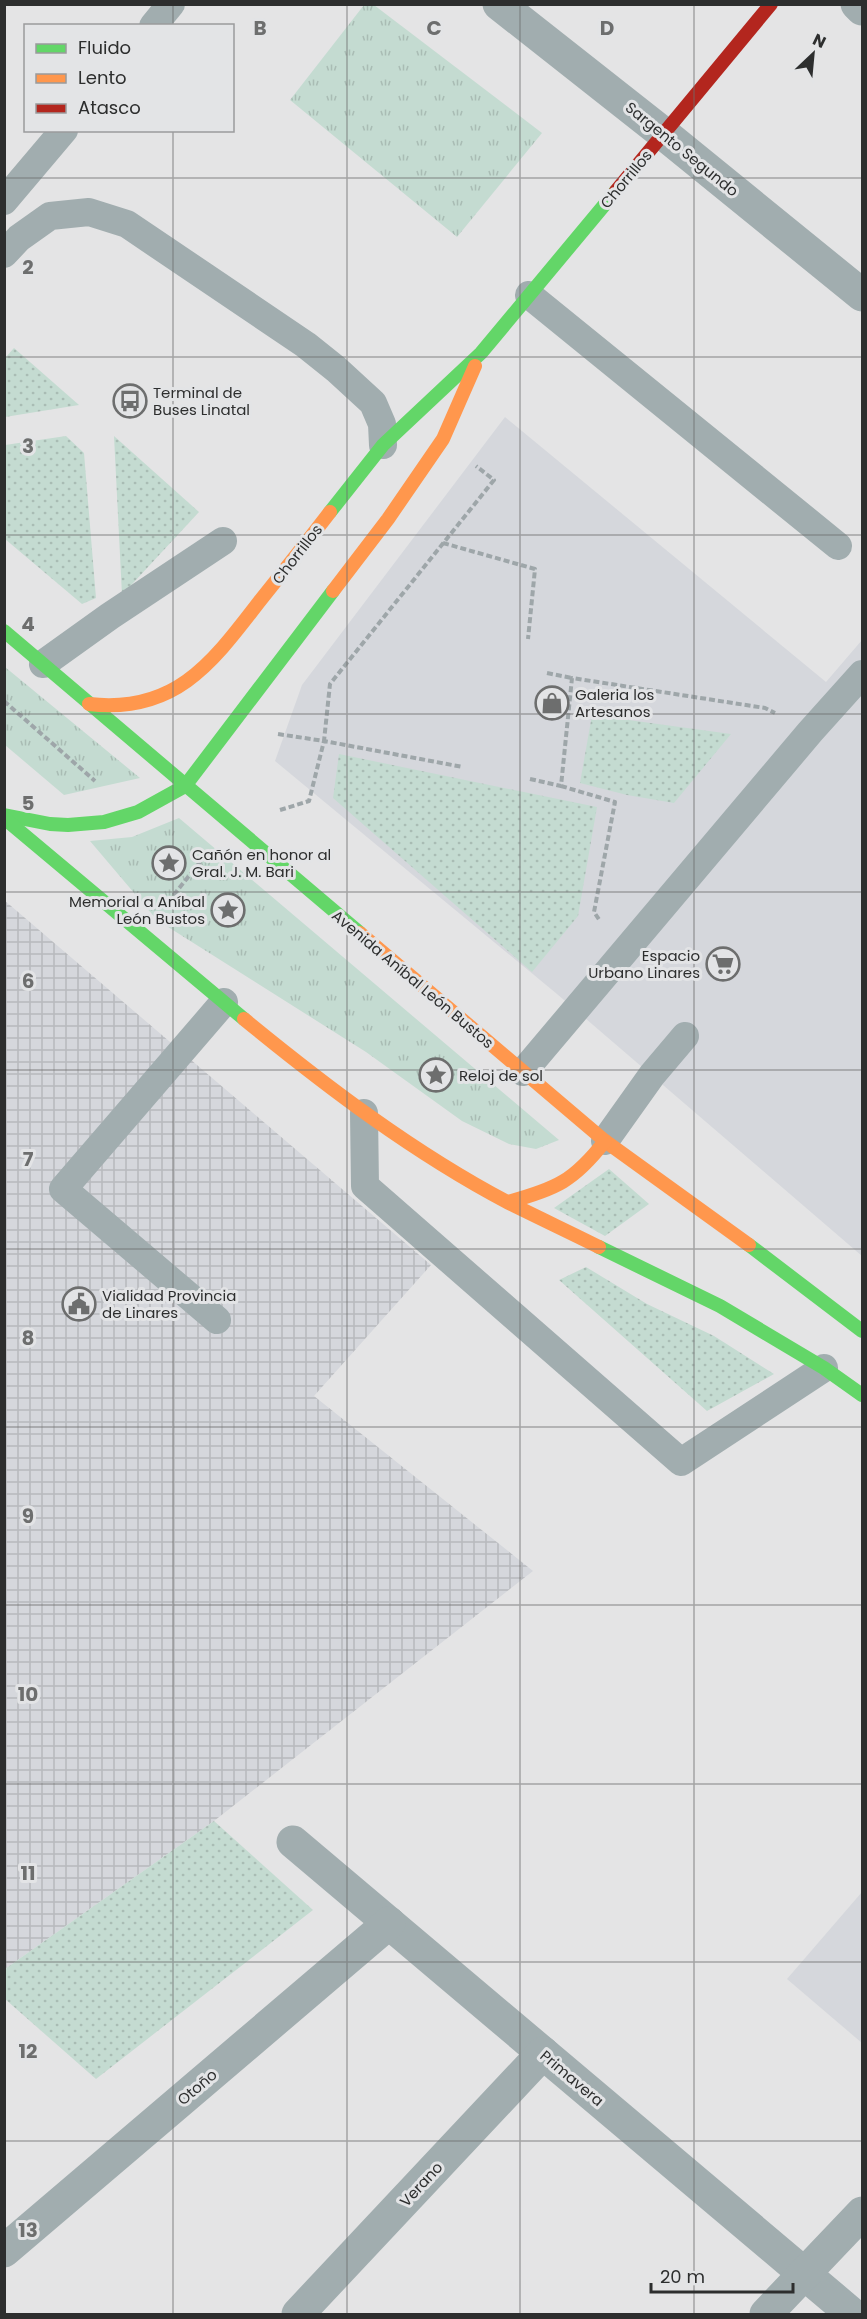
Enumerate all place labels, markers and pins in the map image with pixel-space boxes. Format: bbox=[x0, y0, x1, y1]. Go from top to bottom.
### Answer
place label: Terminal de Buses Linatal bbox=[153, 382, 250, 420]
bus stop icon: Terminal de Buses Linatal bbox=[112, 383, 148, 419]
place label: Galeria los Artesanos bbox=[575, 684, 655, 722]
shop icon: Galeria los Artesanos bbox=[534, 685, 570, 721]
place label: Cañón en honor al Gral. J. M. Bari bbox=[192, 844, 331, 882]
place icon: Cañón en honor al Gral. J. M. Bari bbox=[151, 845, 187, 881]
place label: Memorial a Aníbal León Bustos bbox=[69, 891, 205, 929]
place icon: Memorial a Aníbal León Bustos bbox=[210, 892, 246, 928]
place label: Espacio Urbano Linares bbox=[588, 945, 700, 983]
supermarket icon: Espacio Urbano Linares bbox=[705, 946, 741, 982]
place icon: Reloj de sol bbox=[418, 1057, 454, 1093]
place label: Reloj de sol bbox=[459, 1065, 543, 1086]
place label: Vialidad Provincia de Linares bbox=[102, 1285, 236, 1323]
public building icon: Vialidad Provincia de Linares bbox=[61, 1286, 97, 1322]

